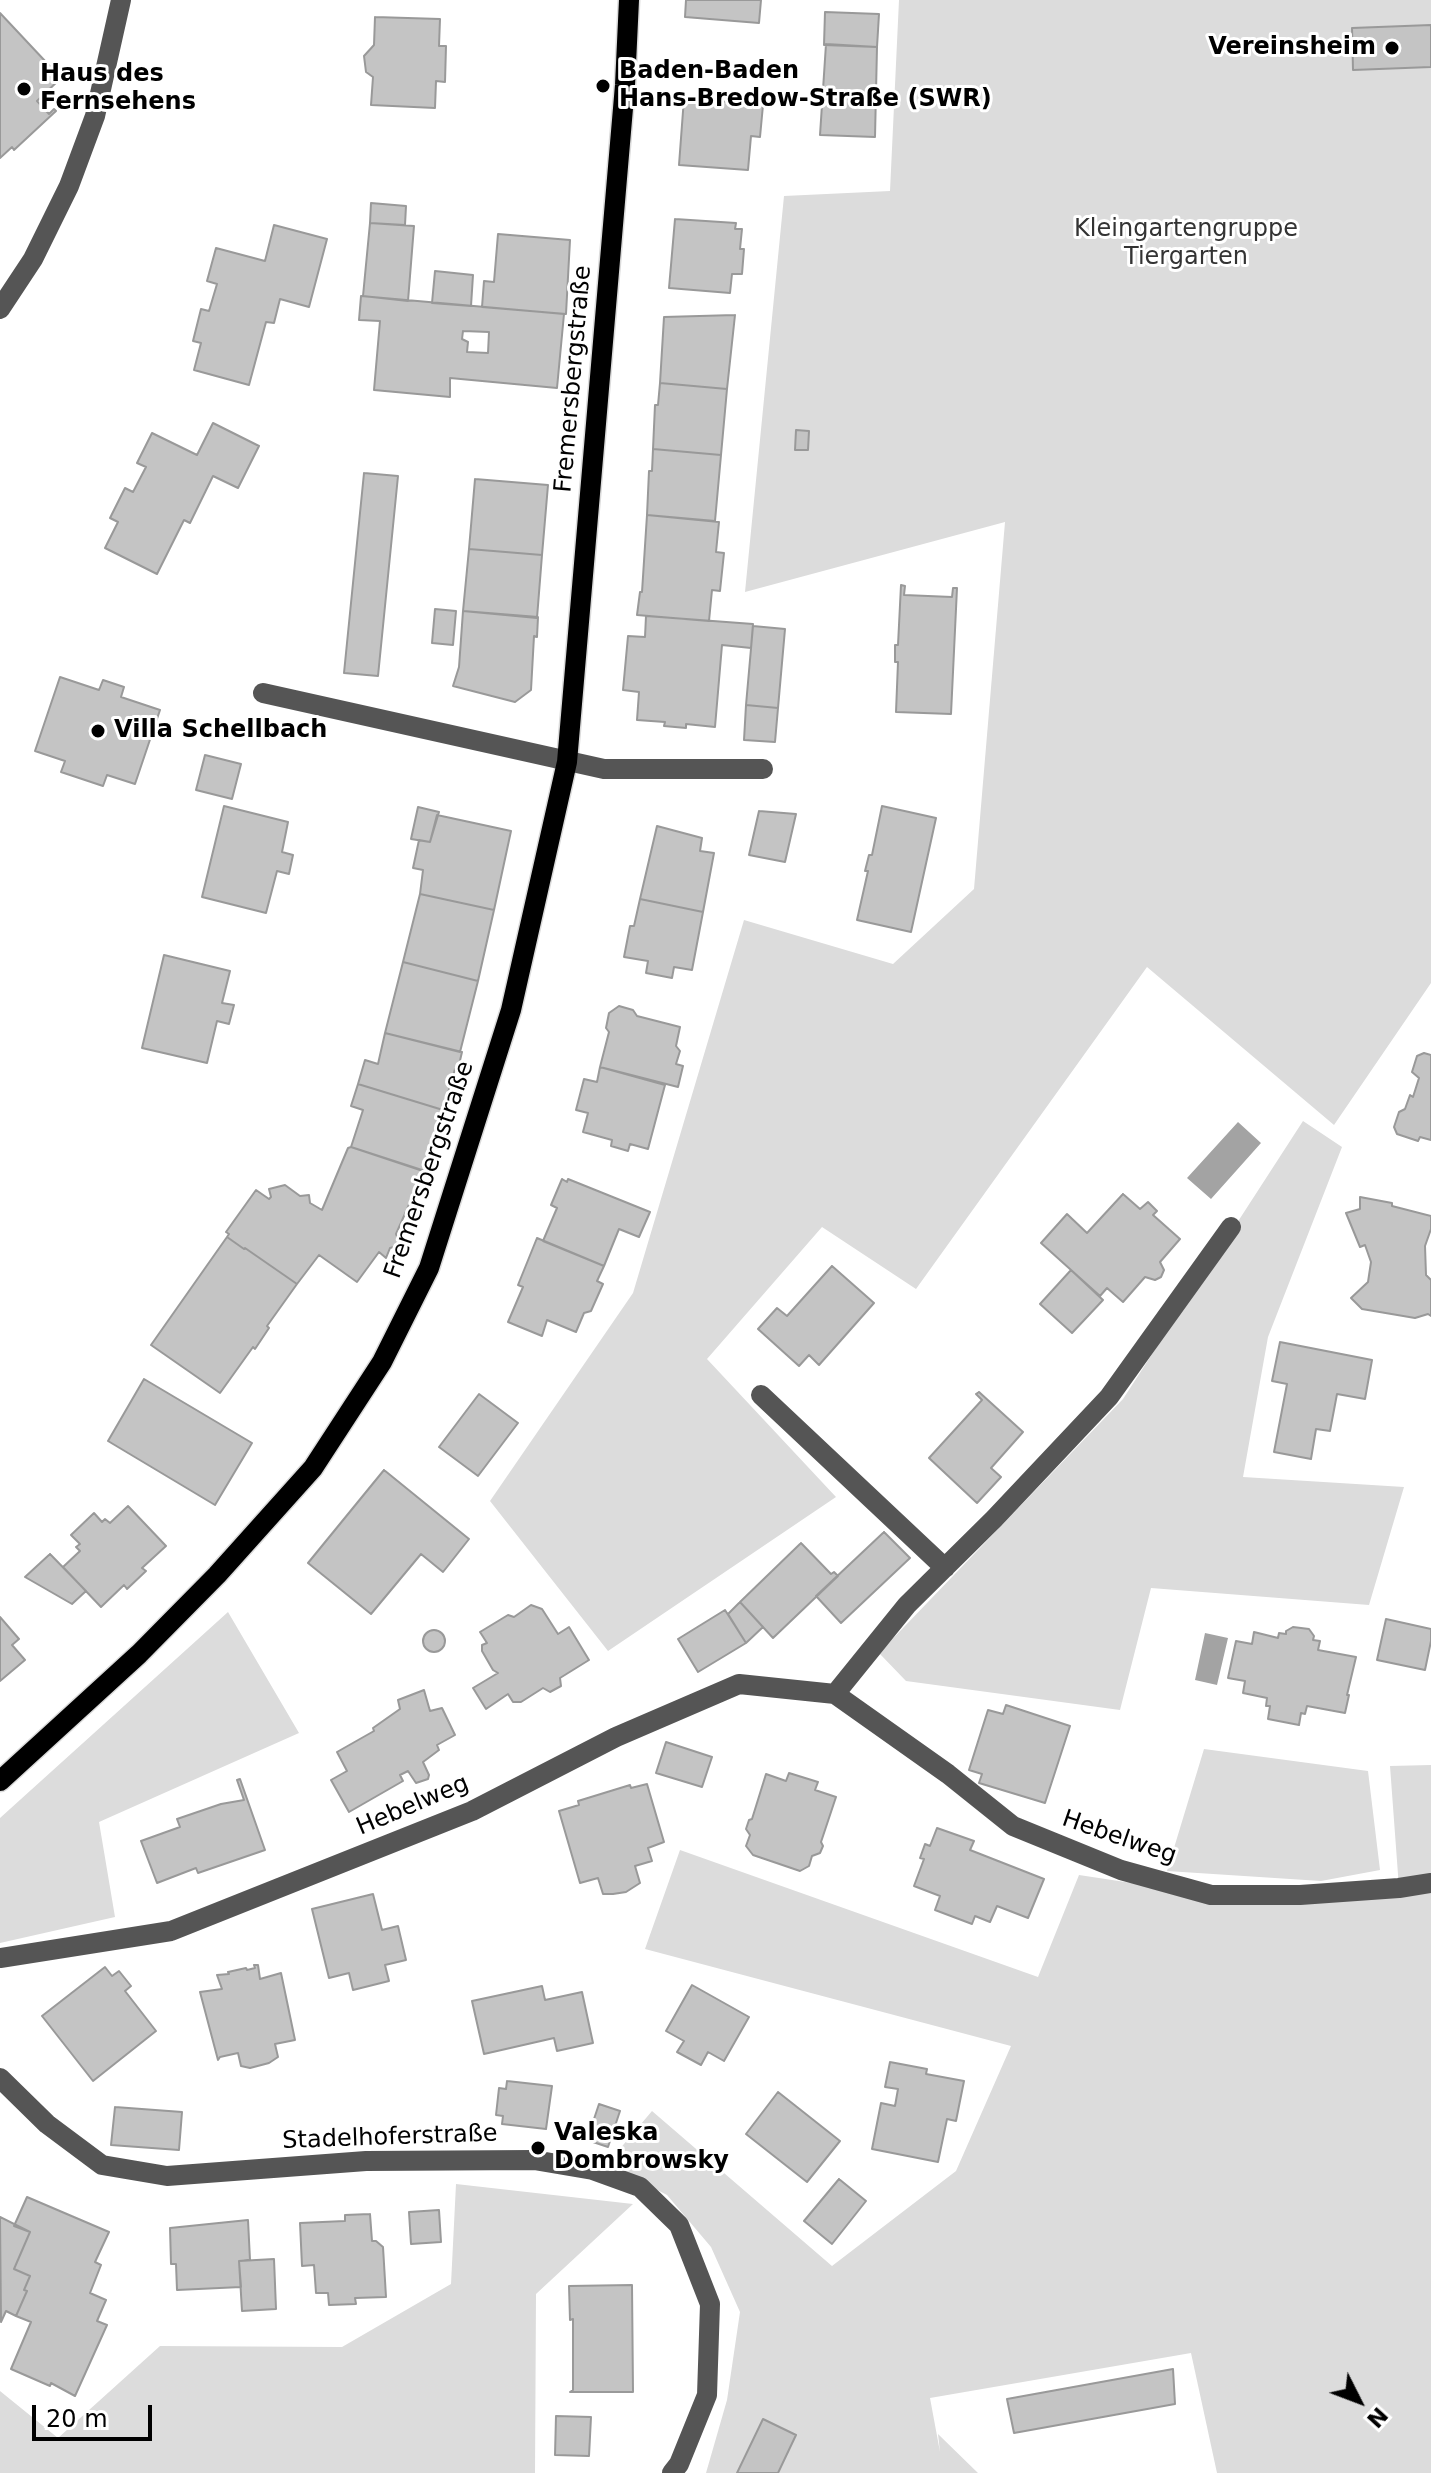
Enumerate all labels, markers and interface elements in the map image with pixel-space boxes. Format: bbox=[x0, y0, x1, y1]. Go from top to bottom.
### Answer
place label: Vereinsheim bbox=[1208, 34, 1376, 62]
marker: Vereinsheim bbox=[1383, 39, 1401, 57]
place label: Baden-Baden Hans-Bredow-Straße (SWR) bbox=[619, 58, 992, 114]
place label: Haus des Fernsehens bbox=[40, 61, 196, 117]
marker: Baden-Baden Hans-Bredow-Straße (SWR) bbox=[594, 77, 612, 95]
marker: Haus des Fernsehens bbox=[15, 80, 33, 98]
park label: Kleingartengruppe Tiergarten bbox=[1074, 216, 1298, 272]
street label: Fremersbergstraße bbox=[550, 264, 598, 494]
place label: Villa Schellbach bbox=[114, 717, 327, 745]
marker: Villa Schellbach bbox=[89, 722, 107, 740]
street label: Fremersbergstraße bbox=[379, 1058, 481, 1282]
street label: Hebelweg bbox=[353, 1769, 473, 1843]
street label: Hebelweg bbox=[1058, 1805, 1180, 1871]
street label: Stadelhoferstraße bbox=[282, 2120, 498, 2156]
place label: Valeska Dombrowsky bbox=[554, 2120, 729, 2176]
marker: Valeska Dombrowsky bbox=[529, 2139, 547, 2157]
north arrow bbox=[1319, 2361, 1399, 2441]
scale bar bbox=[36, 2389, 156, 2439]
text: N bbox=[1362, 2402, 1393, 2433]
text: 20 m bbox=[46, 2405, 108, 2433]

